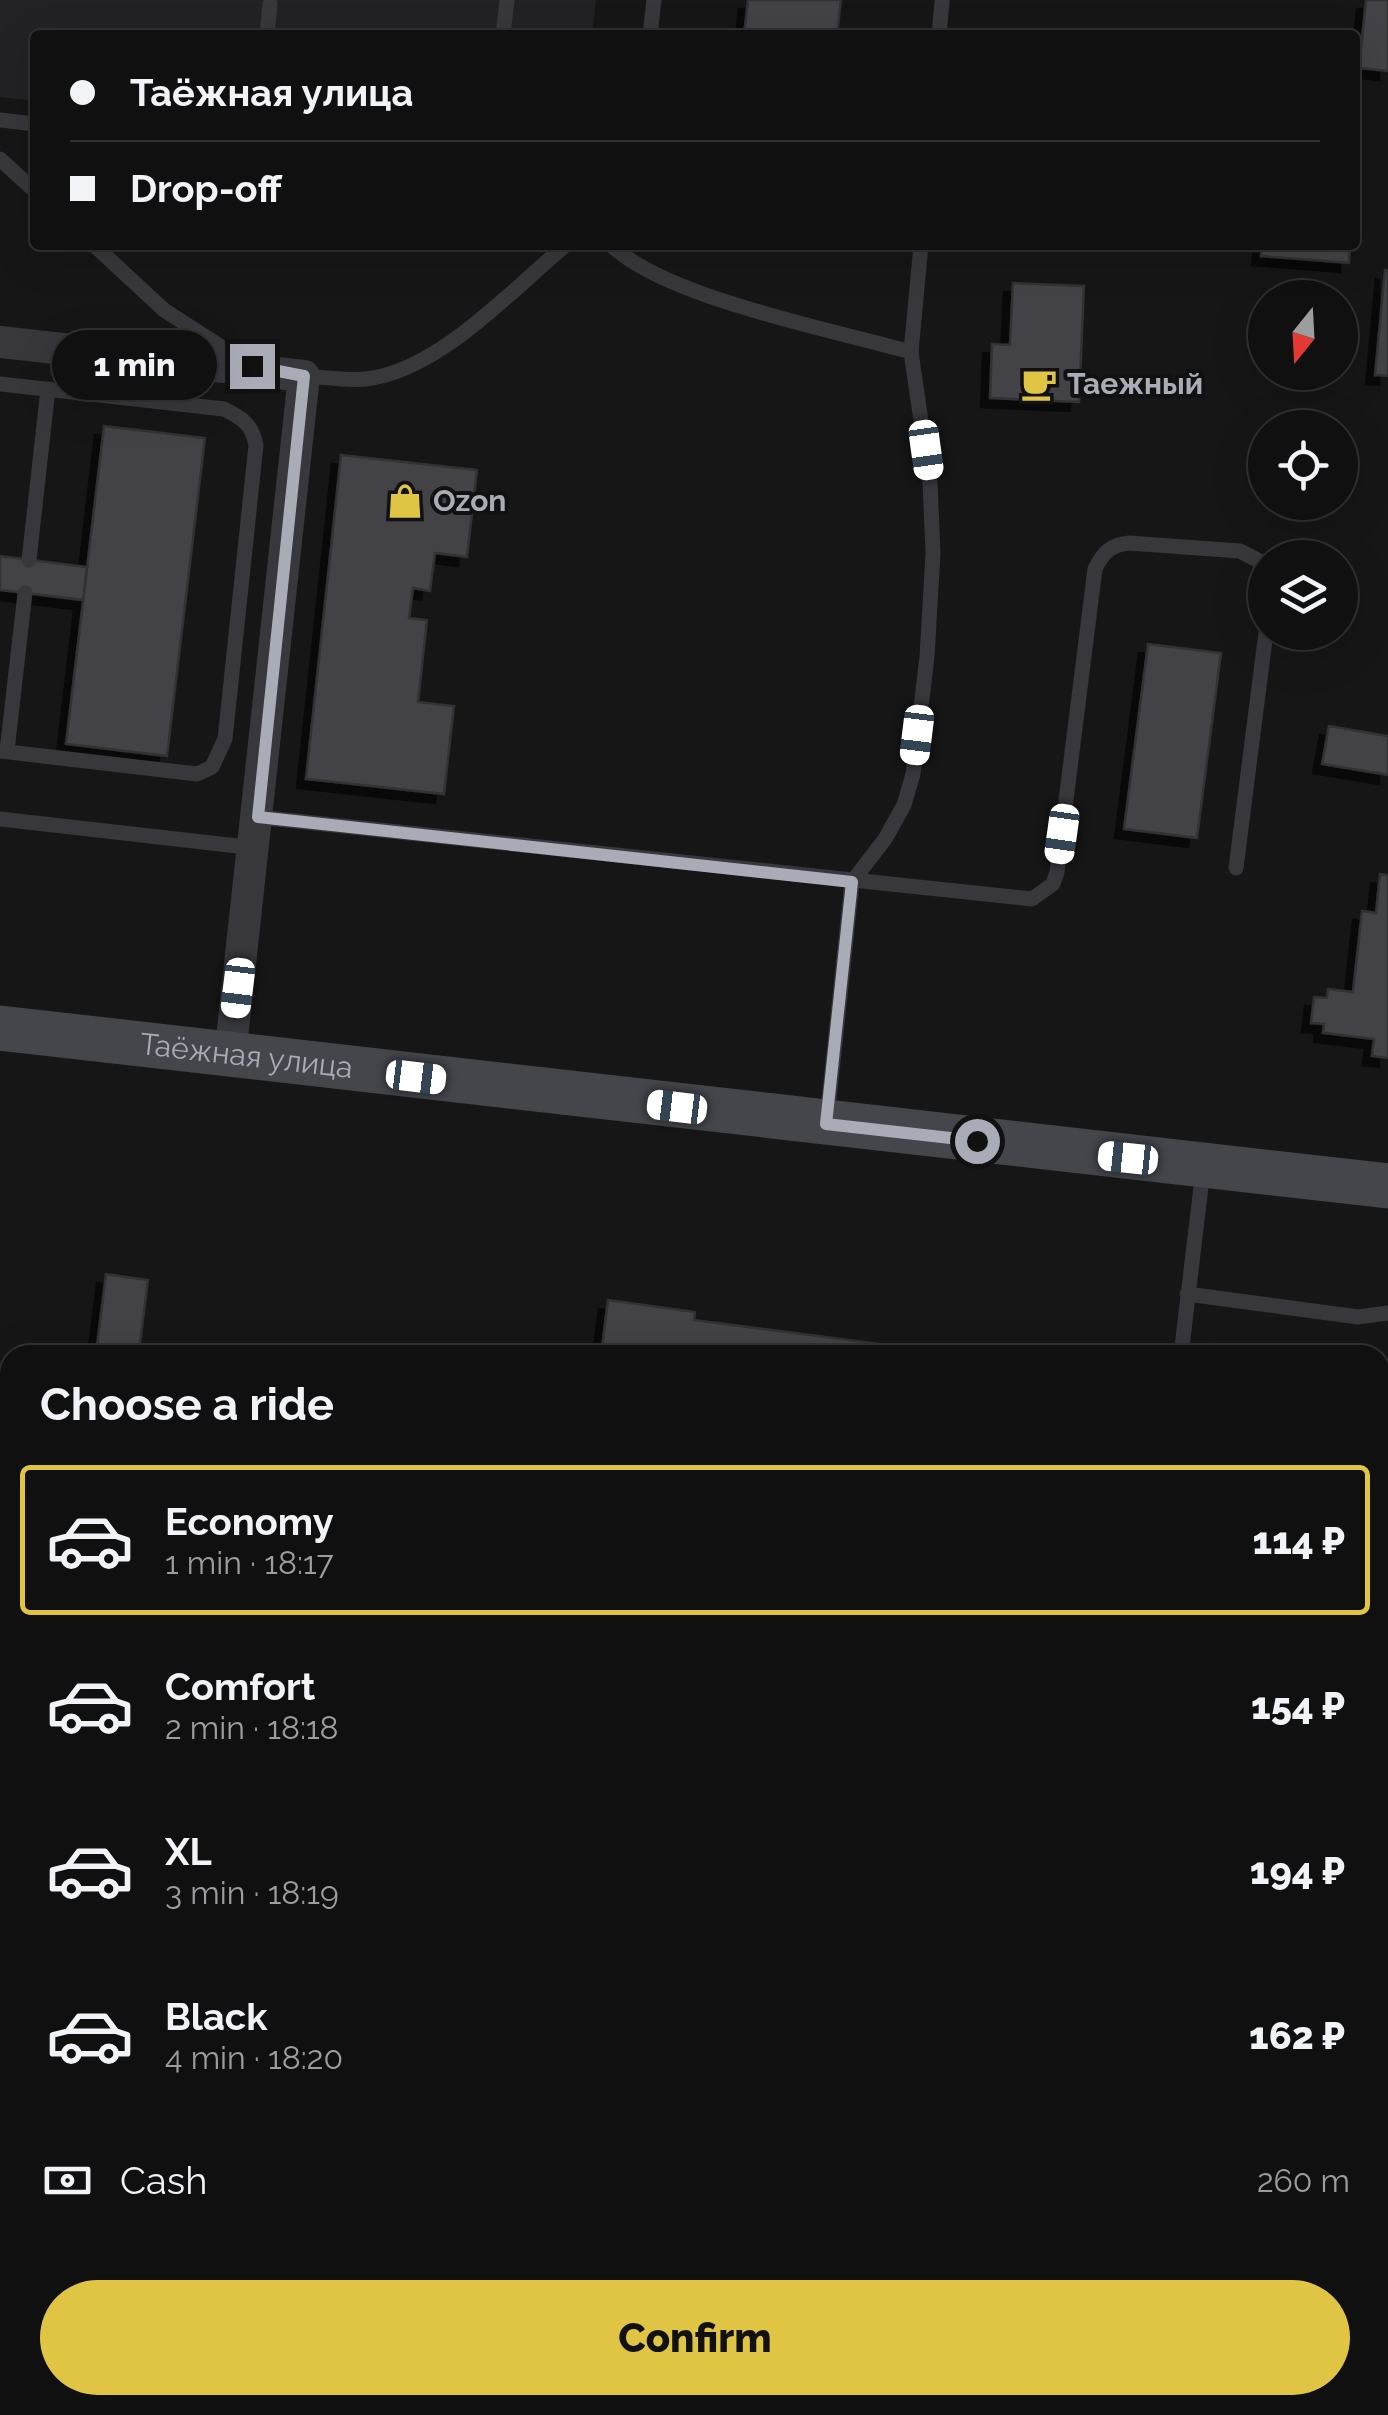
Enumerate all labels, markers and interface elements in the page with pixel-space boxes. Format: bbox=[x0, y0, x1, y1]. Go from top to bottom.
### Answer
text: Таёжная улица bbox=[130, 70, 413, 115]
text: Drop-off bbox=[130, 166, 282, 211]
north arrow bbox=[1248, 280, 1358, 390]
map controls bbox=[1248, 280, 1358, 650]
callout: 1 min bbox=[52, 331, 217, 401]
route end bbox=[230, 344, 275, 389]
text: 1 min bbox=[93, 346, 176, 383]
cafe icon: Таежный bbox=[1020, 365, 1058, 403]
place label: Таежный bbox=[1067, 366, 1203, 401]
button: locate bbox=[1248, 410, 1358, 520]
car bbox=[907, 418, 945, 482]
shop icon: Ozon bbox=[386, 482, 424, 520]
place label: Ozon bbox=[433, 483, 506, 518]
button: layers bbox=[1248, 540, 1358, 650]
car bbox=[898, 703, 936, 767]
car bbox=[1043, 802, 1081, 866]
car bbox=[219, 956, 257, 1020]
street label: Таёжная улица bbox=[138, 1026, 355, 1085]
car bbox=[384, 1058, 448, 1096]
car bbox=[645, 1088, 709, 1126]
route start bbox=[955, 1119, 1000, 1164]
car bbox=[1097, 1140, 1159, 1176]
text: Choose a ride bbox=[40, 1378, 334, 1431]
icon: car bbox=[45, 1495, 135, 1585]
text: Economy bbox=[165, 1499, 334, 1544]
text: 114 ₽ bbox=[1253, 1518, 1345, 1563]
text: 1 min · 18:17 bbox=[165, 1544, 334, 1581]
icon: car bbox=[45, 1660, 135, 1750]
text: Comfort bbox=[165, 1664, 315, 1709]
text: 154 ₽ bbox=[1251, 1683, 1345, 1728]
text: 2 min · 18:18 bbox=[165, 1709, 339, 1746]
icon: car bbox=[45, 1825, 135, 1915]
text: XL bbox=[165, 1829, 212, 1874]
text: 194 ₽ bbox=[1250, 1848, 1345, 1893]
text: 3 min · 18:19 bbox=[165, 1874, 339, 1911]
icon: car bbox=[45, 1990, 135, 2080]
text: Black bbox=[165, 1994, 267, 2039]
text: 162 ₽ bbox=[1249, 2013, 1345, 2058]
text: 4 min · 18:20 bbox=[165, 2039, 343, 2076]
icon: cash bbox=[40, 2153, 95, 2208]
text: Cash bbox=[120, 2158, 207, 2203]
text: 260 m bbox=[1257, 2162, 1350, 2199]
button: Confirm bbox=[40, 2280, 1350, 2395]

